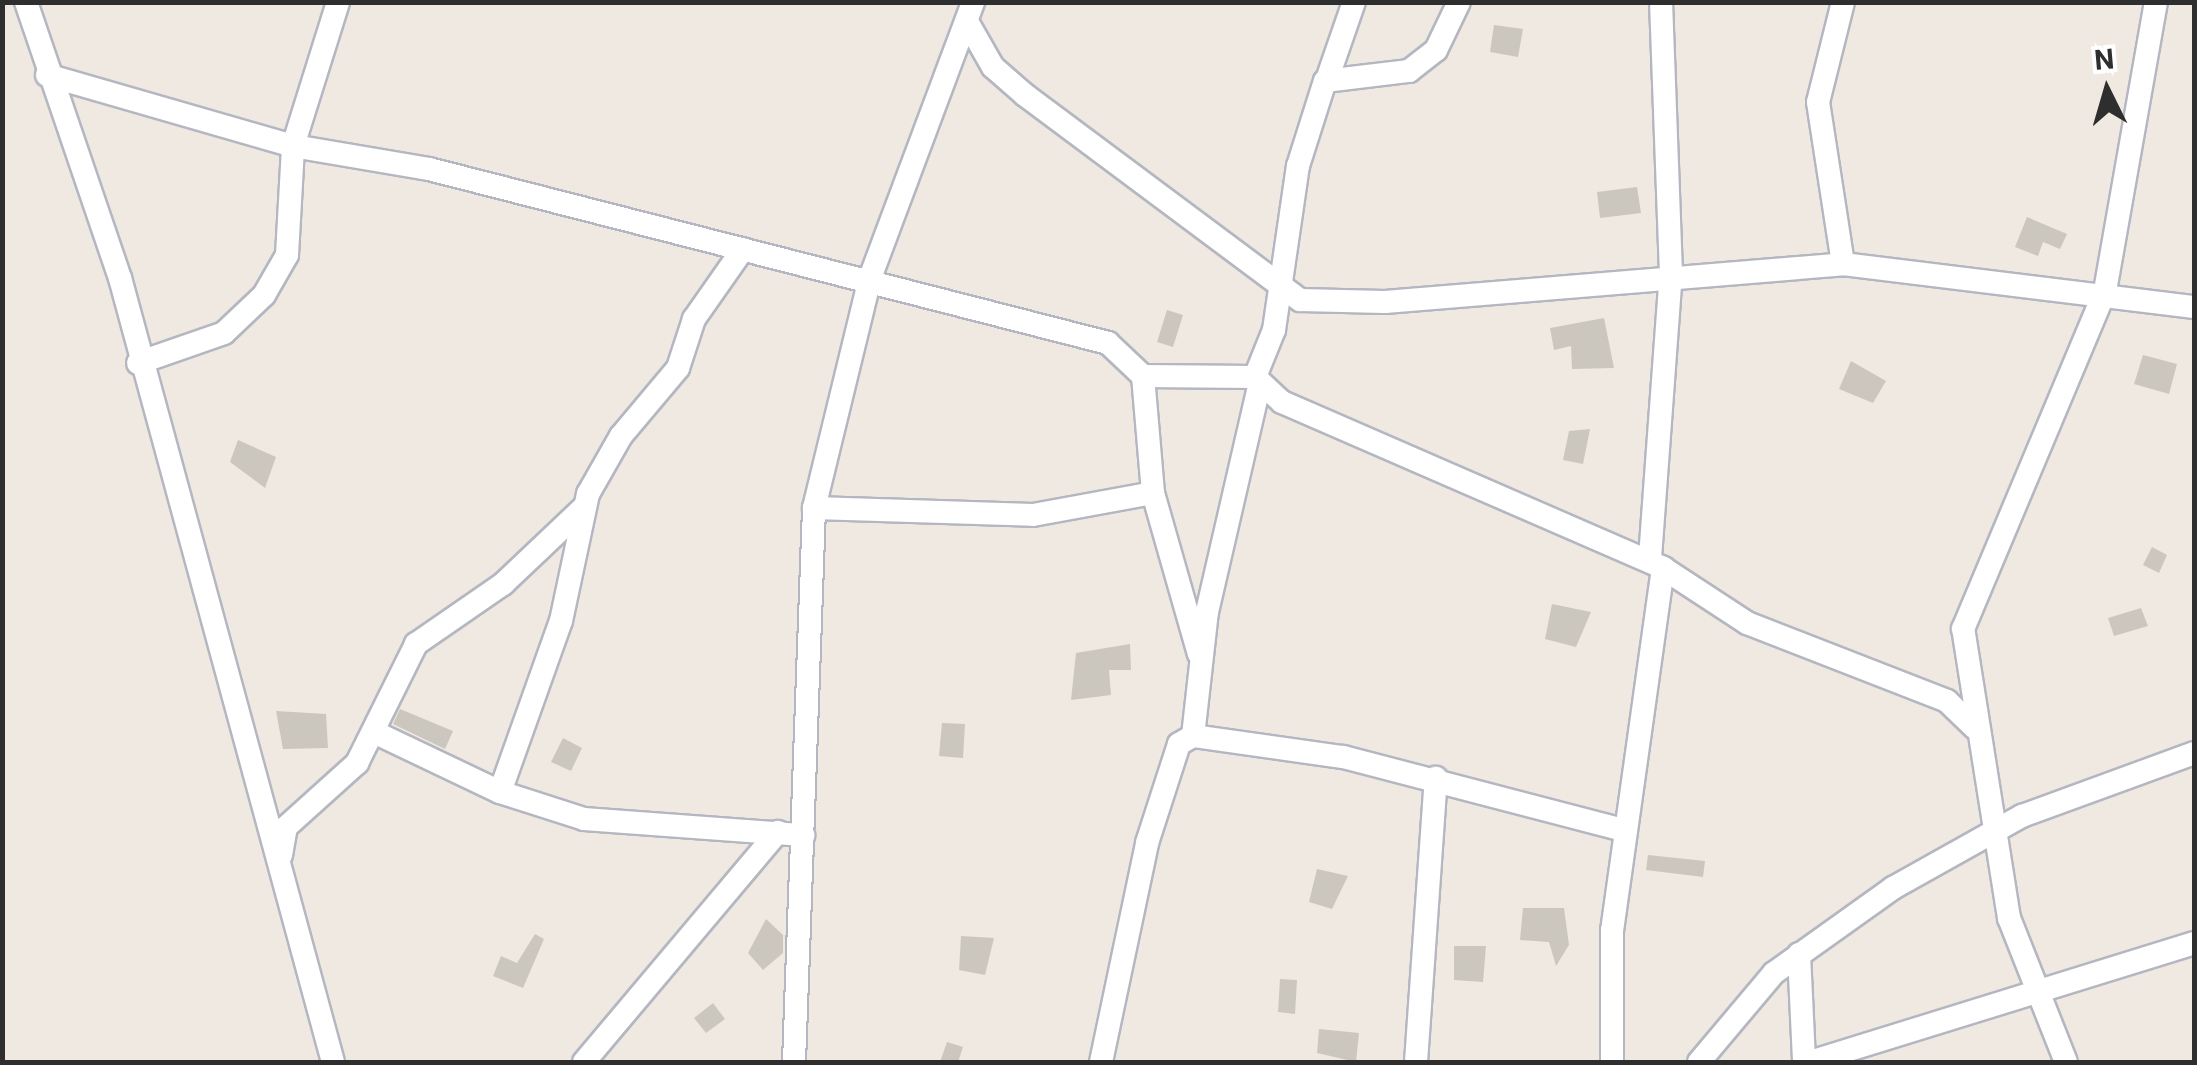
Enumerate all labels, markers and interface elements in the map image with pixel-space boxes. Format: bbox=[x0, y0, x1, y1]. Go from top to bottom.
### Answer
north arrow bbox=[2057, 40, 2157, 140]
text: N bbox=[2093, 42, 2116, 77]

